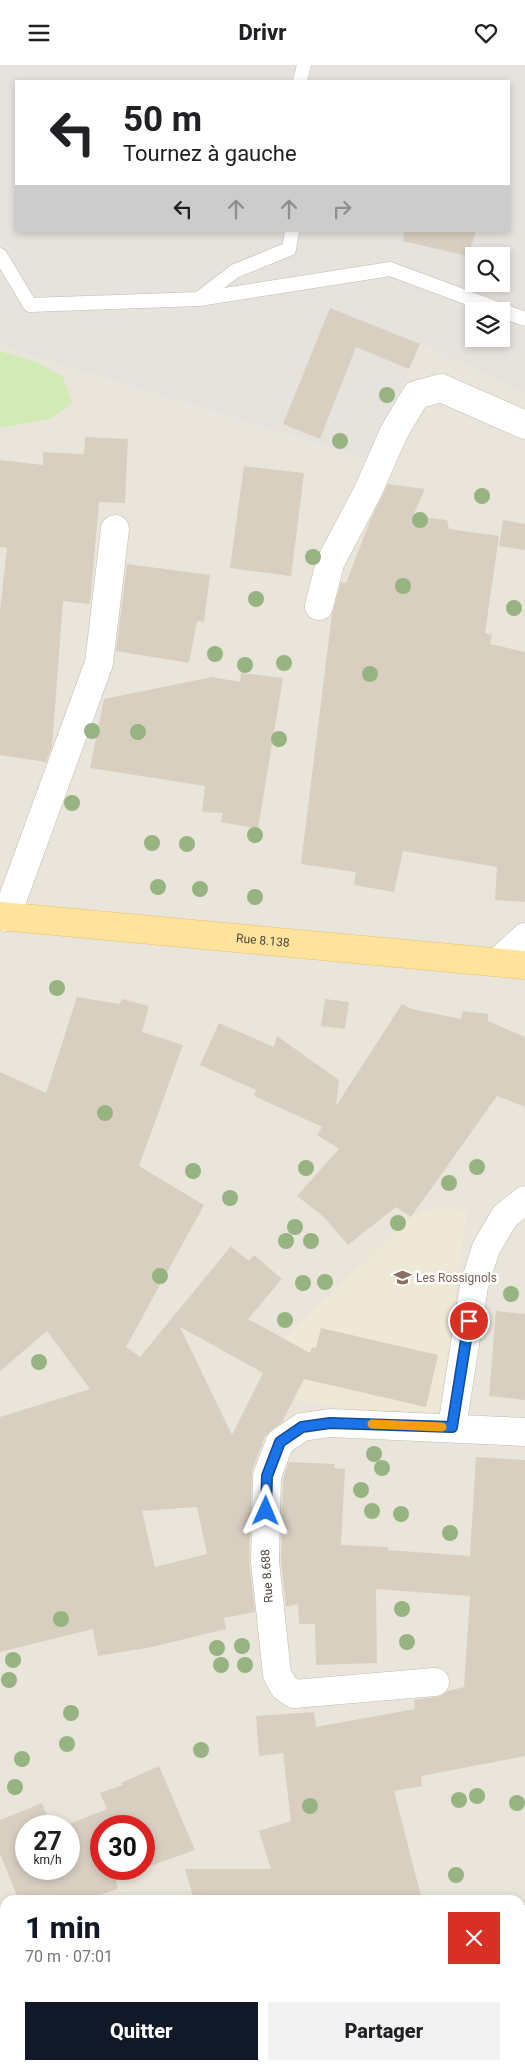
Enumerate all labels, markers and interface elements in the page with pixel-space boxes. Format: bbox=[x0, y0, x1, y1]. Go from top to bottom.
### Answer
icon: menu bbox=[25, 19, 53, 47]
icon: heart bbox=[472, 19, 500, 47]
text: Drivr bbox=[239, 20, 286, 45]
text: 50 m bbox=[123, 99, 202, 140]
icon: left bbox=[40, 100, 105, 165]
text: Tournez à gauche bbox=[123, 141, 297, 166]
icon: left bbox=[169, 195, 197, 223]
icon: ahead bbox=[222, 195, 250, 223]
icon: ahead bbox=[275, 195, 303, 223]
icon: right bbox=[328, 195, 356, 223]
map controls bbox=[465, 247, 510, 347]
button: search bbox=[465, 247, 510, 292]
button: layers bbox=[465, 302, 510, 347]
street label: Rue 8.138 bbox=[236, 931, 290, 950]
school or university icon: Les Rossignols bbox=[392, 1268, 412, 1288]
place label: Les Rossignols bbox=[416, 1271, 497, 1285]
pin bbox=[448, 1300, 490, 1342]
icon: arrive bbox=[455, 1307, 483, 1335]
position arrow bbox=[239, 1484, 291, 1536]
street label: Rue 8.688 bbox=[258, 1549, 276, 1603]
speed limit sign: 30 bbox=[90, 1815, 155, 1880]
text: 27 bbox=[33, 1827, 62, 1856]
text: km/h bbox=[33, 1853, 62, 1867]
text: 1 min bbox=[25, 1910, 101, 1945]
button: close bbox=[448, 1912, 500, 1964]
text: 70 m · 07:01 bbox=[25, 1947, 113, 1966]
button: Quitter bbox=[25, 2002, 258, 2060]
button: Partager bbox=[268, 2002, 500, 2060]

